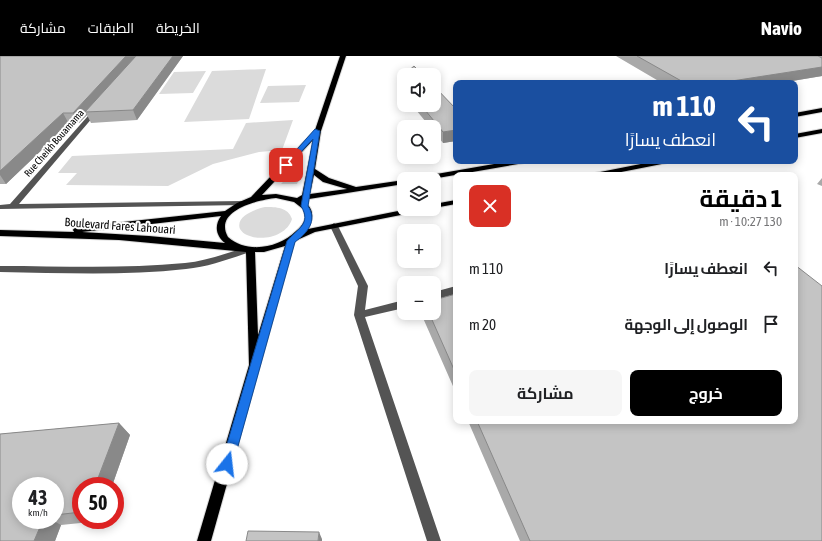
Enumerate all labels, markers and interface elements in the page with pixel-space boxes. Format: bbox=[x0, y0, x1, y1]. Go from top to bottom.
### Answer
text: Navio bbox=[761, 17, 802, 39]
text: مشاركة bbox=[20, 20, 66, 36]
text: الطبقات bbox=[88, 20, 134, 36]
text: الخريطة bbox=[156, 20, 200, 36]
map controls bbox=[397, 68, 441, 320]
button: sound bbox=[397, 68, 441, 112]
text: 110 m bbox=[653, 90, 716, 122]
icon: left bbox=[730, 96, 782, 148]
street label: Rue Cheikh Bouamama bbox=[22, 107, 86, 179]
button: search bbox=[397, 120, 441, 164]
text: انعطف يسارًا bbox=[625, 129, 716, 150]
pin bbox=[269, 148, 303, 182]
icon: arrive bbox=[275, 154, 297, 176]
button: layers bbox=[397, 172, 441, 216]
button: close bbox=[469, 185, 511, 227]
text: 1 دقيقة bbox=[700, 185, 782, 212]
text: 130 m · 10:27 bbox=[719, 214, 782, 229]
street label: Boulevard Fares Lahouari bbox=[64, 215, 176, 237]
button: + bbox=[397, 224, 441, 268]
icon: left bbox=[760, 257, 782, 279]
text: 110 m bbox=[469, 260, 503, 277]
text: انعطف يسارًا bbox=[664, 260, 748, 277]
button: − bbox=[397, 276, 441, 320]
icon: arrive bbox=[760, 313, 782, 335]
text: 20 m bbox=[469, 316, 496, 333]
text: الوصول إلى الوجهة bbox=[624, 316, 748, 333]
button: مشاركة bbox=[469, 370, 622, 416]
button: خروج bbox=[630, 370, 782, 416]
position arrow bbox=[206, 443, 248, 485]
speed limit sign: 50 bbox=[72, 477, 124, 529]
text: 43 bbox=[29, 486, 47, 509]
text: km/h bbox=[28, 507, 48, 518]

